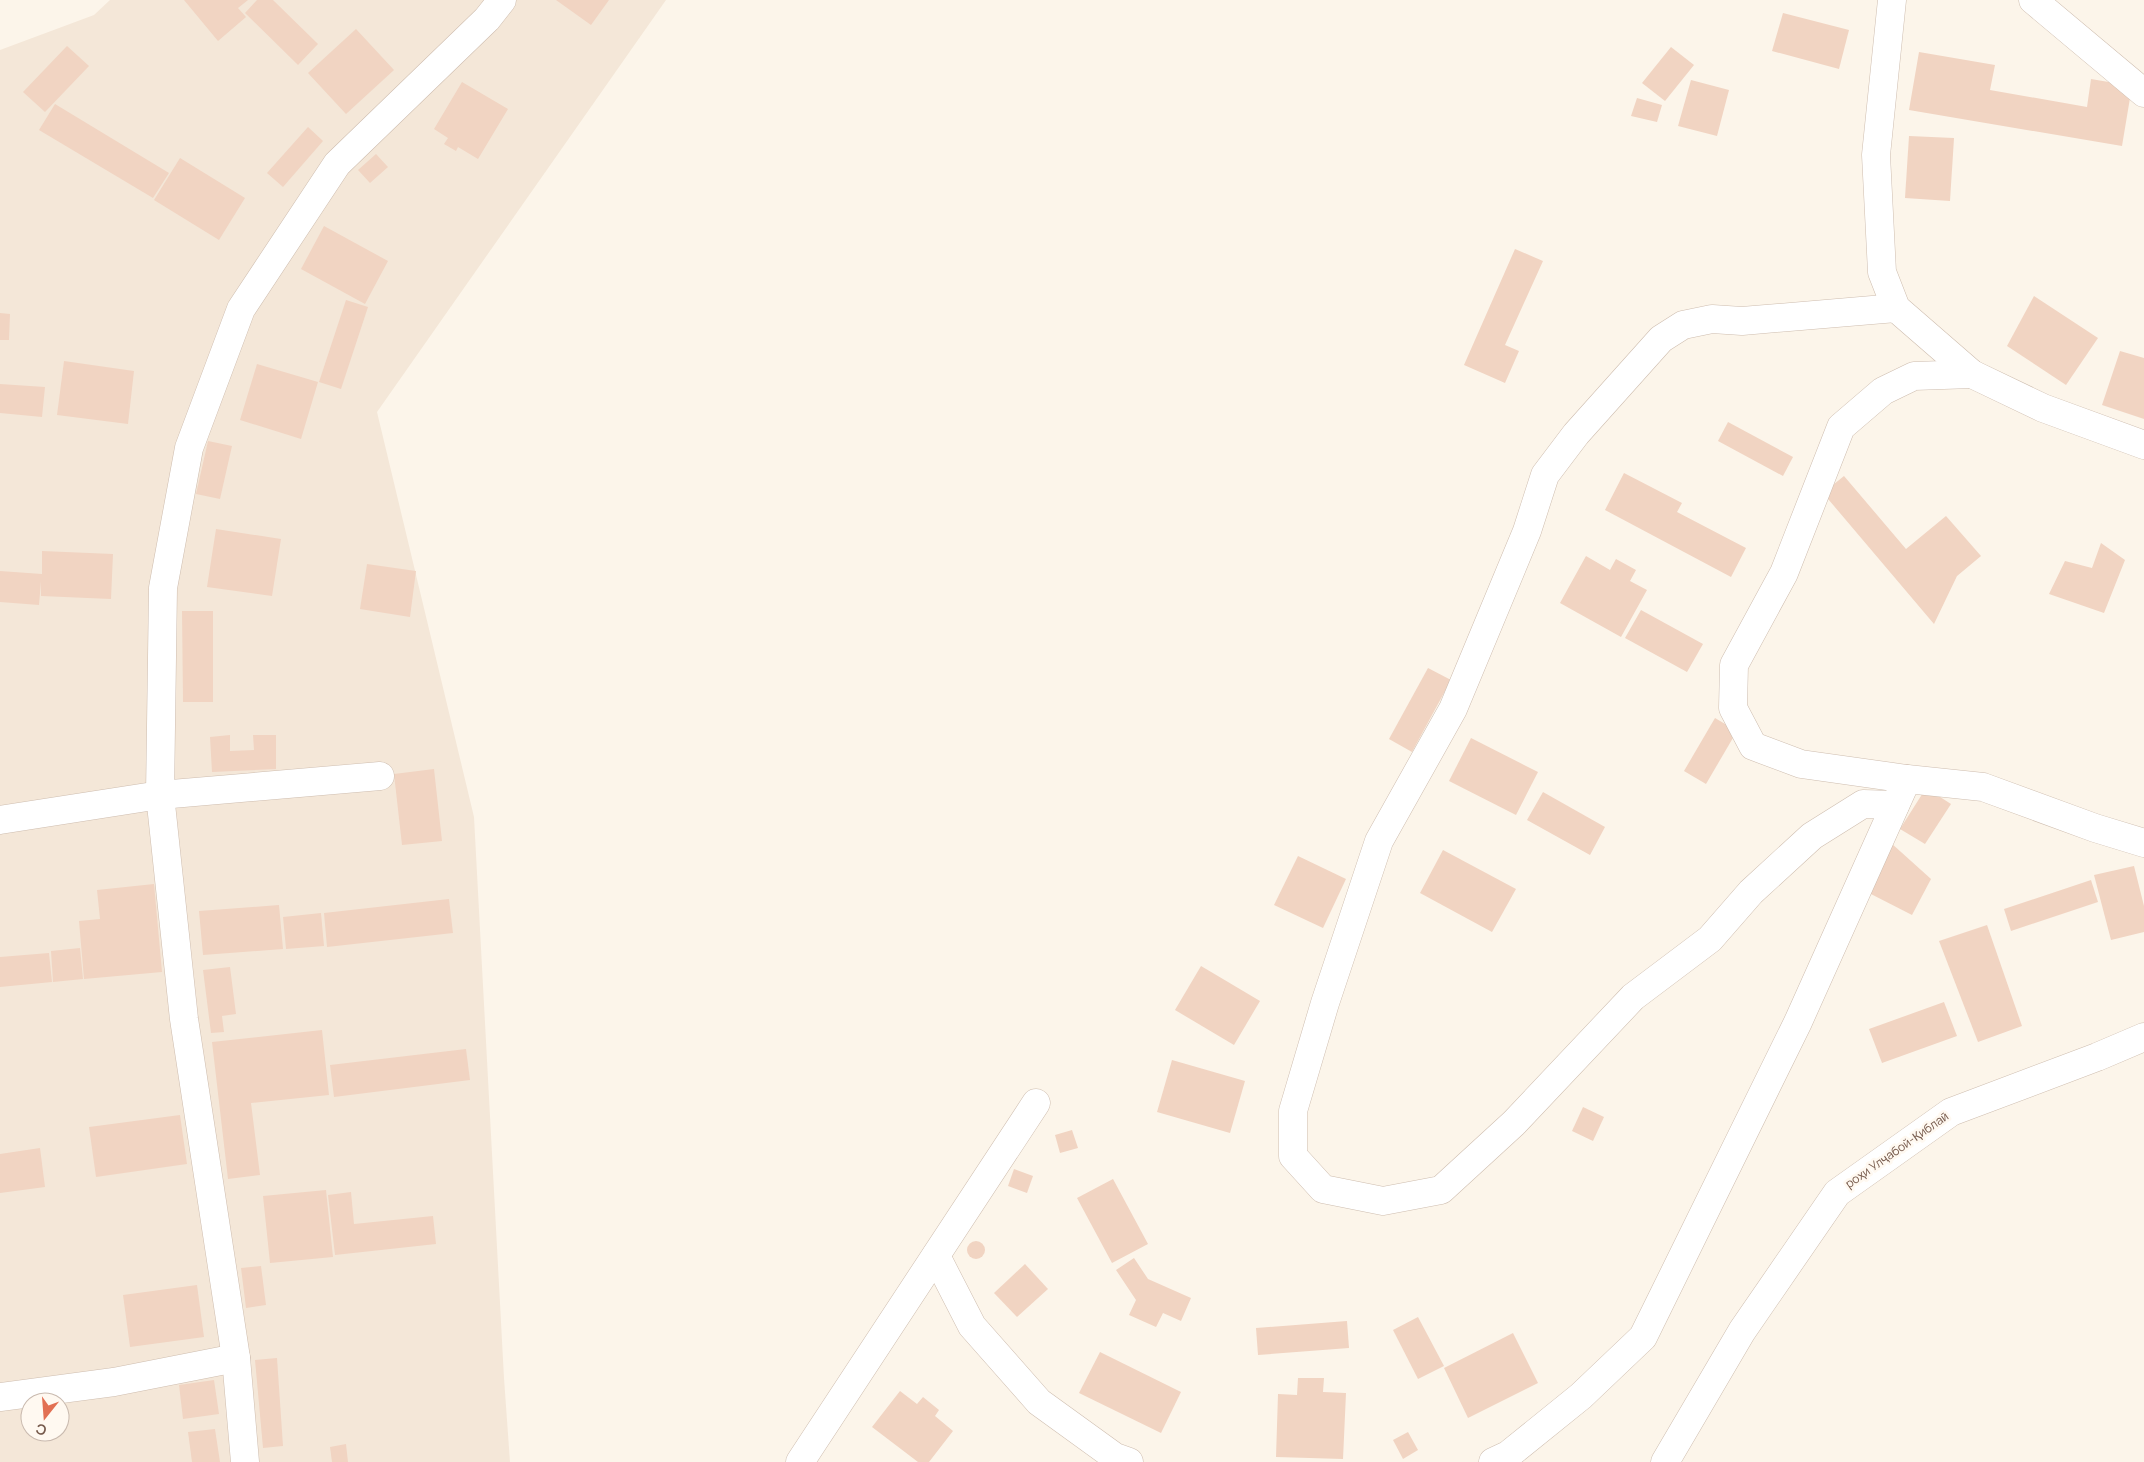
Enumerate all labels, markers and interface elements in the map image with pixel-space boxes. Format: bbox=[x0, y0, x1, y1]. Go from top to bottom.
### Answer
street label: роҳи Улҷабой-Қиблаӣ bbox=[1842, 1107, 1952, 1192]
north arrow bbox=[20, 1392, 70, 1442]
text: С bbox=[33, 1419, 49, 1441]

